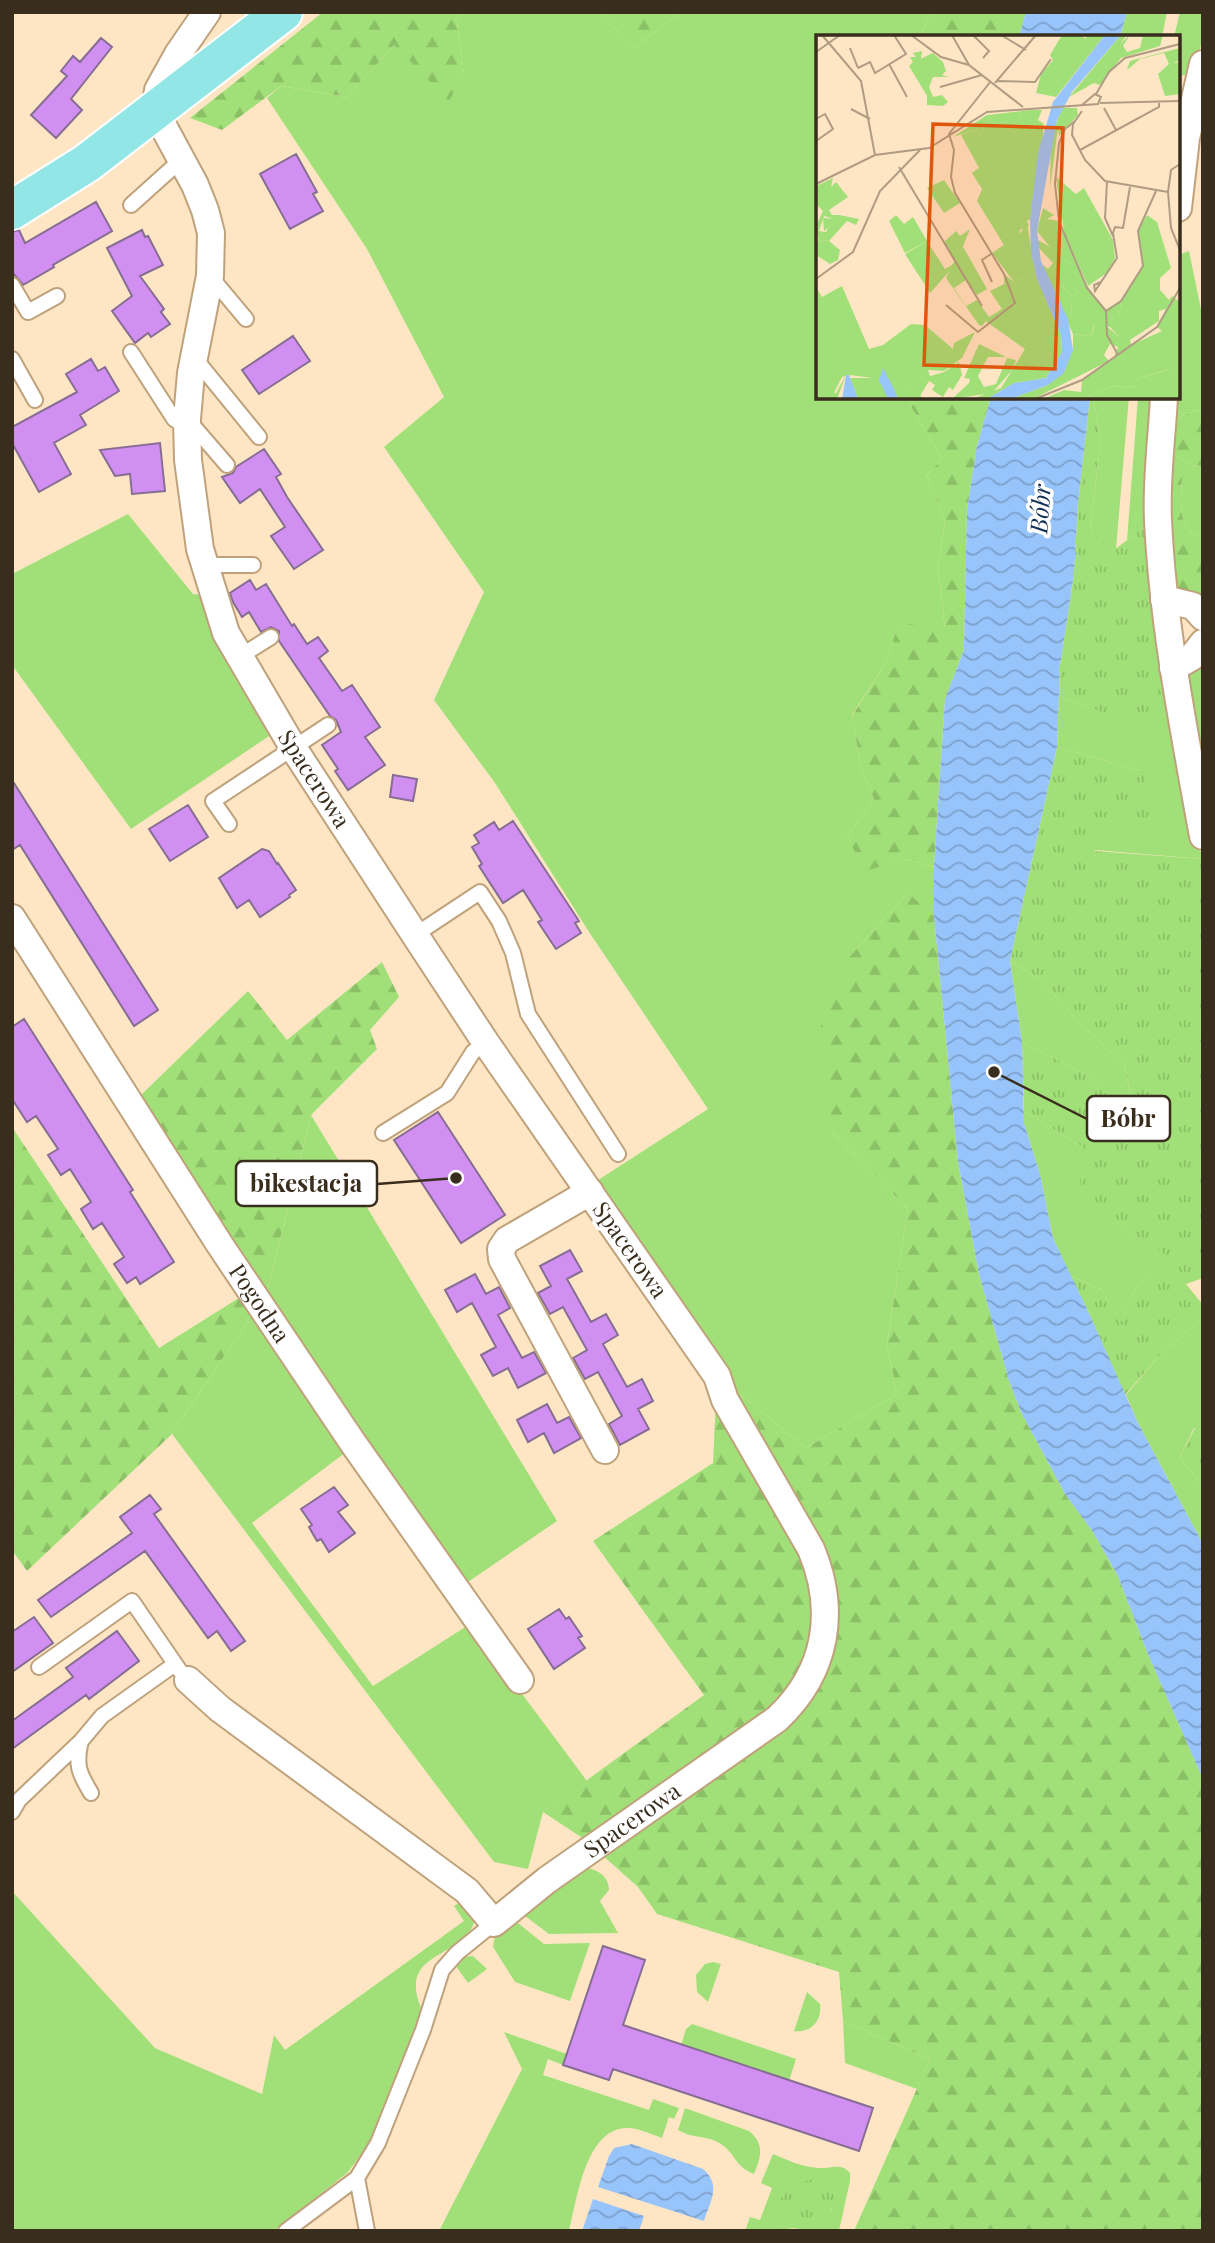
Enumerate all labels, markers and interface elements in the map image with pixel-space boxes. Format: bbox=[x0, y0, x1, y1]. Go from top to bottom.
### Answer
inset map bbox=[816, 35, 1180, 399]
water label: Bóbr bbox=[1021, 482, 1057, 536]
street label: Spacerowa bbox=[272, 723, 359, 834]
callout: Bóbr bbox=[1087, 1096, 1170, 1141]
text: Bóbr bbox=[1101, 1101, 1156, 1133]
callout: bikestacja bbox=[236, 1161, 377, 1206]
text: bikestacja bbox=[250, 1166, 363, 1198]
street label: Spacerowa bbox=[587, 1195, 676, 1304]
street label: Pogodna bbox=[223, 1257, 298, 1349]
street label: Spacerowa bbox=[577, 1774, 686, 1864]

